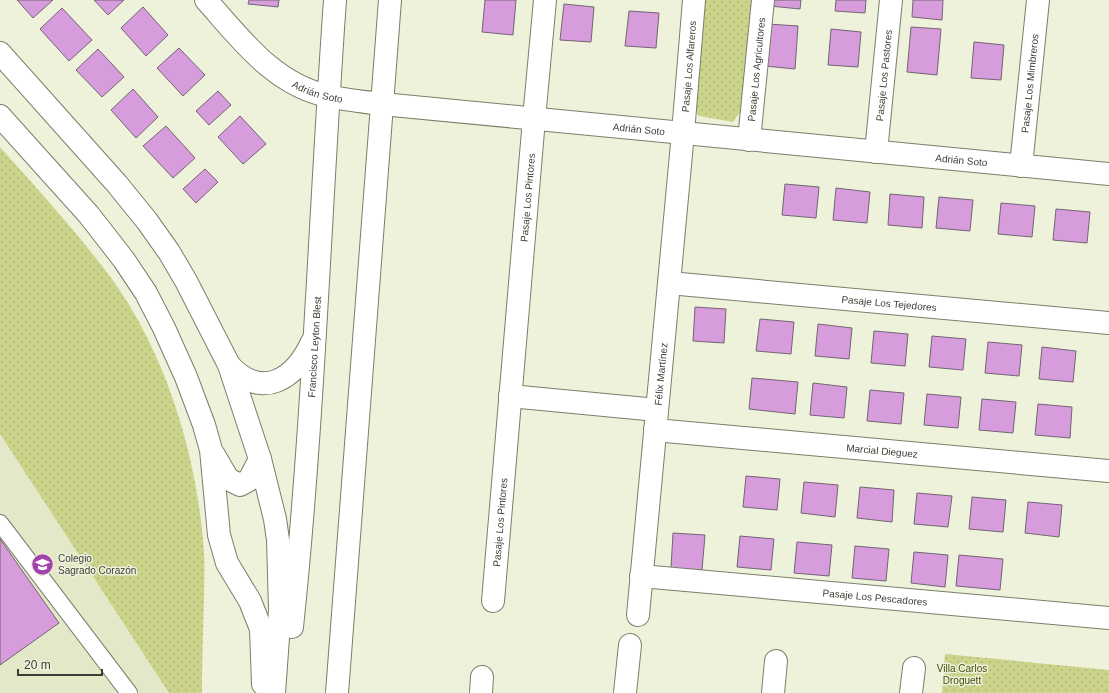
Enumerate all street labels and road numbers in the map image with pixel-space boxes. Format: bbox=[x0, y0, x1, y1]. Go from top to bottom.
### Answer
street label: Pasaje Los Agricultores bbox=[745, 17, 767, 122]
street label: Pasaje Los Alfareros bbox=[679, 20, 698, 113]
street label: Pasaje Los Pastores bbox=[874, 29, 894, 122]
street label: Pasaje Los Mimbreros bbox=[1019, 33, 1040, 134]
street label: Adrián Soto bbox=[290, 78, 344, 104]
street label: Adrián Soto bbox=[612, 121, 666, 137]
street label: Adrián Soto bbox=[935, 152, 988, 168]
street label: Pasaje Los Pintores bbox=[518, 153, 537, 242]
street label: Pasaje Los Tejedores bbox=[841, 293, 937, 313]
street label: Francisco Leyton Blest bbox=[305, 296, 323, 398]
street label: Félix Martínez bbox=[652, 342, 669, 406]
street label: Marcial Dieguez bbox=[846, 442, 918, 459]
street label: Pasaje Los Pintores bbox=[490, 477, 509, 567]
street label: Pasaje Los Pescadores bbox=[822, 587, 928, 607]

